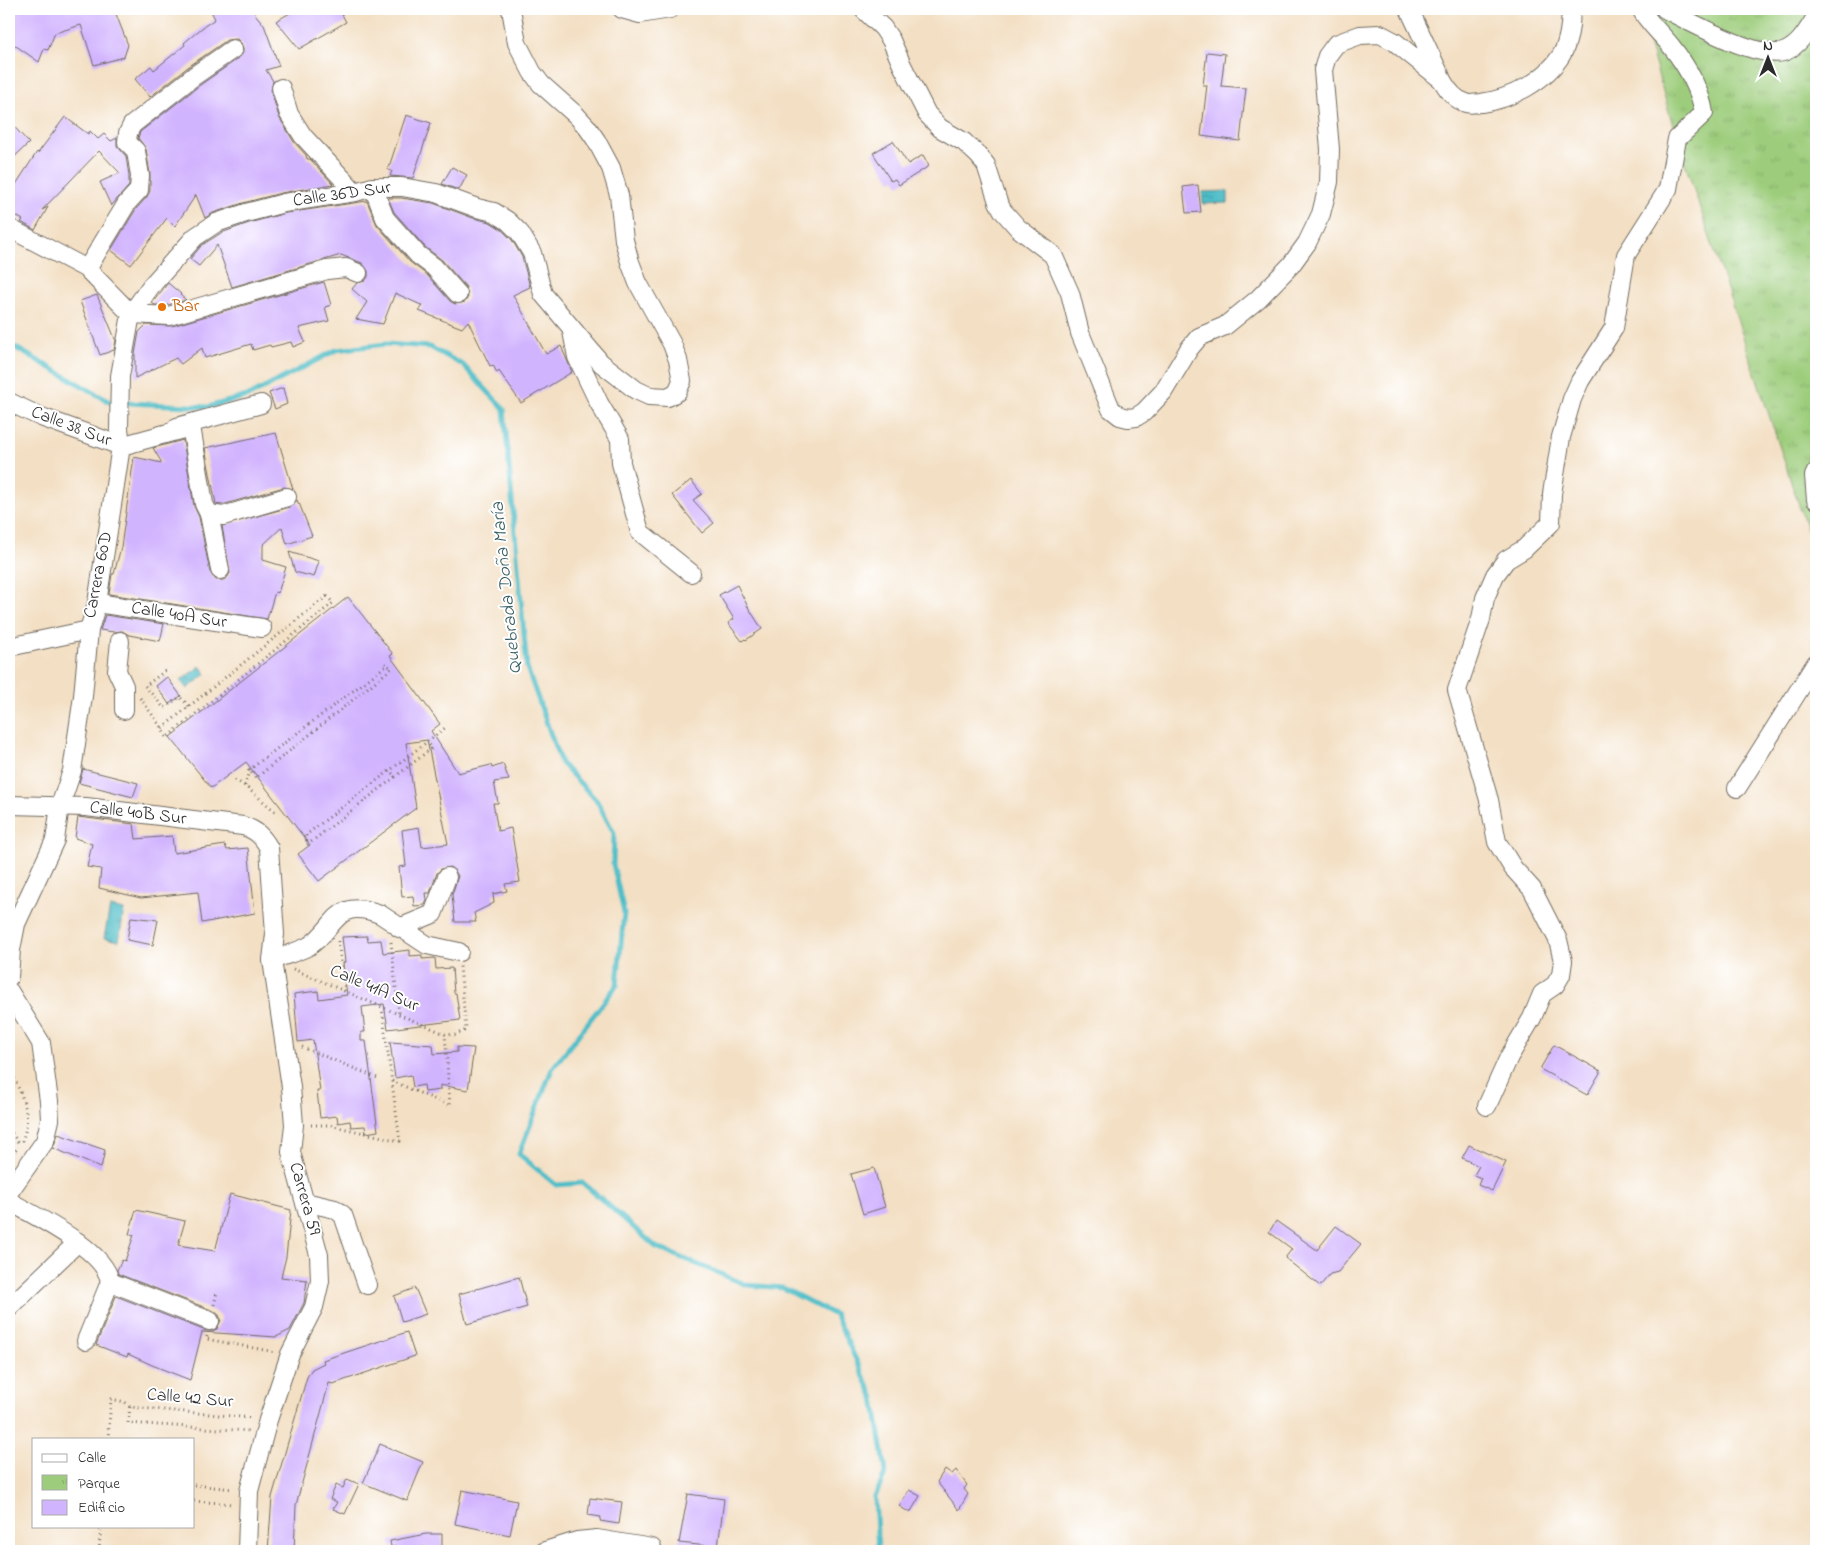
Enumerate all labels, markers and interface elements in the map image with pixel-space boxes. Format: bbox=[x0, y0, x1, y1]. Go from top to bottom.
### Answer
north arrow bbox=[1742, 32, 1792, 82]
text: N bbox=[1763, 36, 1773, 57]
street label: Calle 36D Sur bbox=[291, 175, 393, 215]
place label: Bar bbox=[171, 294, 200, 320]
marker: Bar bbox=[156, 301, 168, 313]
street label: Calle 38 Sur bbox=[27, 400, 115, 454]
water label: Quebrada Doña María bbox=[484, 500, 529, 675]
street label: Carrera 60D bbox=[78, 530, 120, 620]
street label: Calle 40A Sur bbox=[129, 596, 229, 636]
street label: Calle 40B Sur bbox=[88, 795, 188, 833]
street label: Calle 41A Sur bbox=[326, 959, 423, 1020]
street label: Carrera 59 bbox=[281, 1160, 327, 1239]
street label: Calle 42 Sur bbox=[146, 1382, 235, 1416]
legend bbox=[32, 1438, 195, 1528]
text: Calle bbox=[78, 1447, 106, 1469]
text: Parque bbox=[78, 1473, 120, 1495]
text: Edificio bbox=[78, 1497, 125, 1519]

